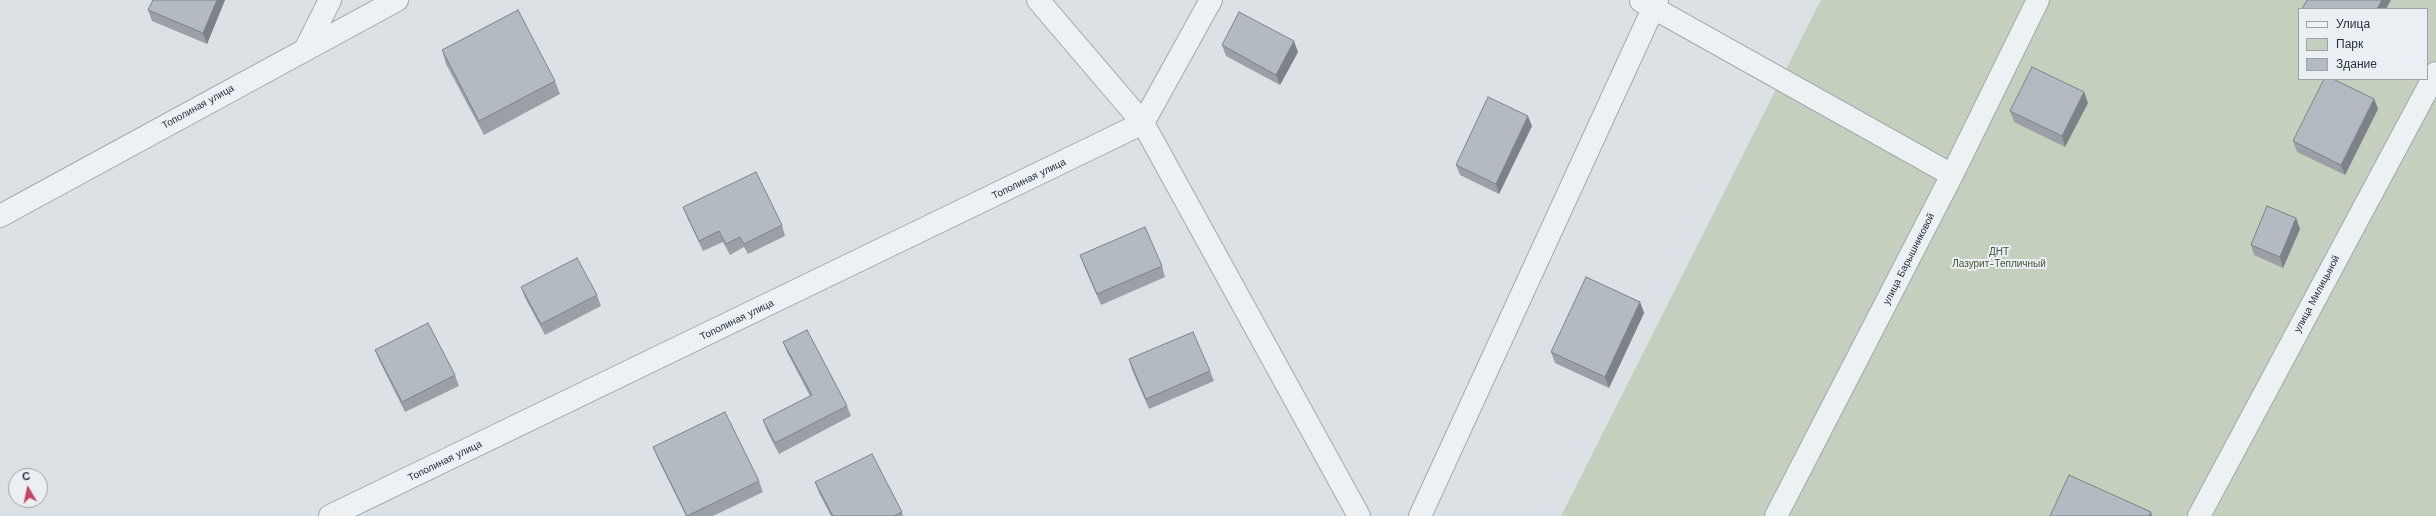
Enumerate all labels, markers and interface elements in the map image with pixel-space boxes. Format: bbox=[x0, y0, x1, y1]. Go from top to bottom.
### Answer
legend bbox=[2298, 8, 2428, 80]
text: Улица bbox=[2336, 17, 2370, 31]
text: Парк bbox=[2336, 37, 2363, 51]
text: Здание bbox=[2336, 57, 2377, 71]
street label: Тополиная улица bbox=[160, 82, 236, 132]
street label: Тополиная улица bbox=[990, 156, 1068, 202]
street label: улица Барышниковой bbox=[1881, 211, 1937, 307]
park label: ДНТ Лазурит-Тепличный bbox=[1952, 246, 2046, 270]
street label: улица Милицыной bbox=[2292, 253, 2342, 335]
street label: Тополиная улица bbox=[698, 297, 776, 343]
street label: Тополиная улица bbox=[406, 438, 484, 484]
north arrow bbox=[8, 468, 48, 508]
text: С bbox=[21, 470, 31, 484]

